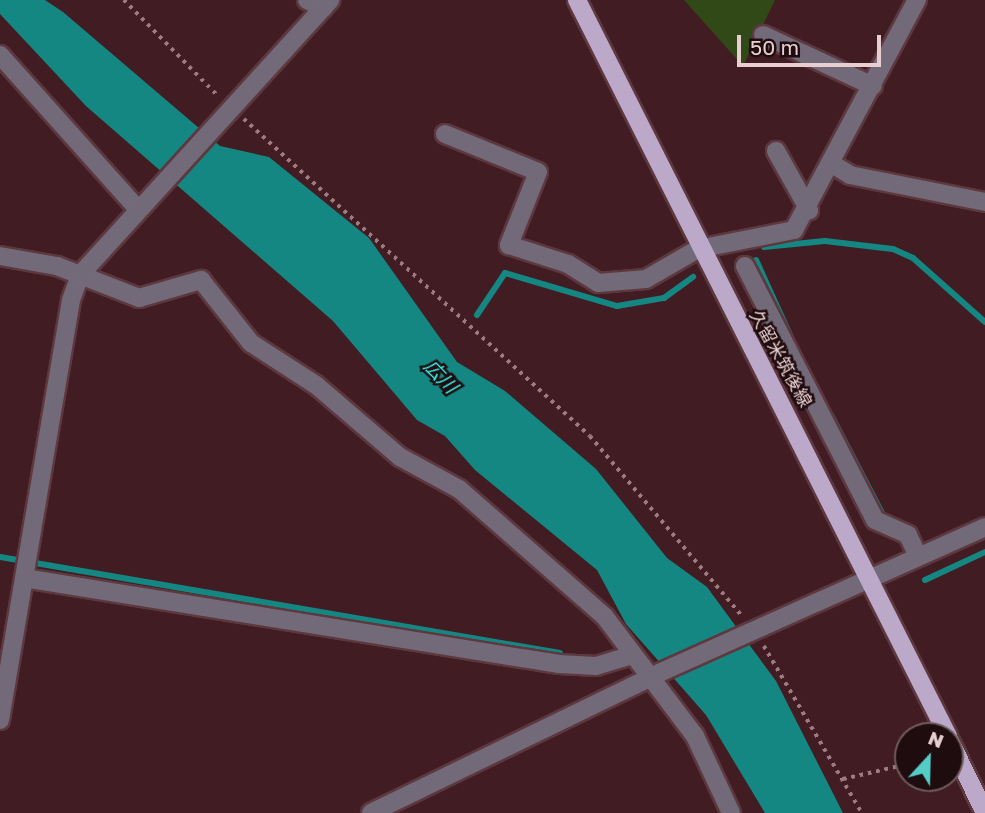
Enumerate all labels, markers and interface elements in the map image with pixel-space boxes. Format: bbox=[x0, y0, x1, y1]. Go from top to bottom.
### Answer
scale bar bbox=[740, 21, 884, 65]
text: 50 m bbox=[750, 34, 799, 60]
street label: 久留米筑後線 bbox=[745, 306, 817, 410]
water label: 広川 bbox=[420, 354, 462, 398]
north arrow bbox=[894, 722, 964, 792]
text: N bbox=[925, 726, 947, 752]

